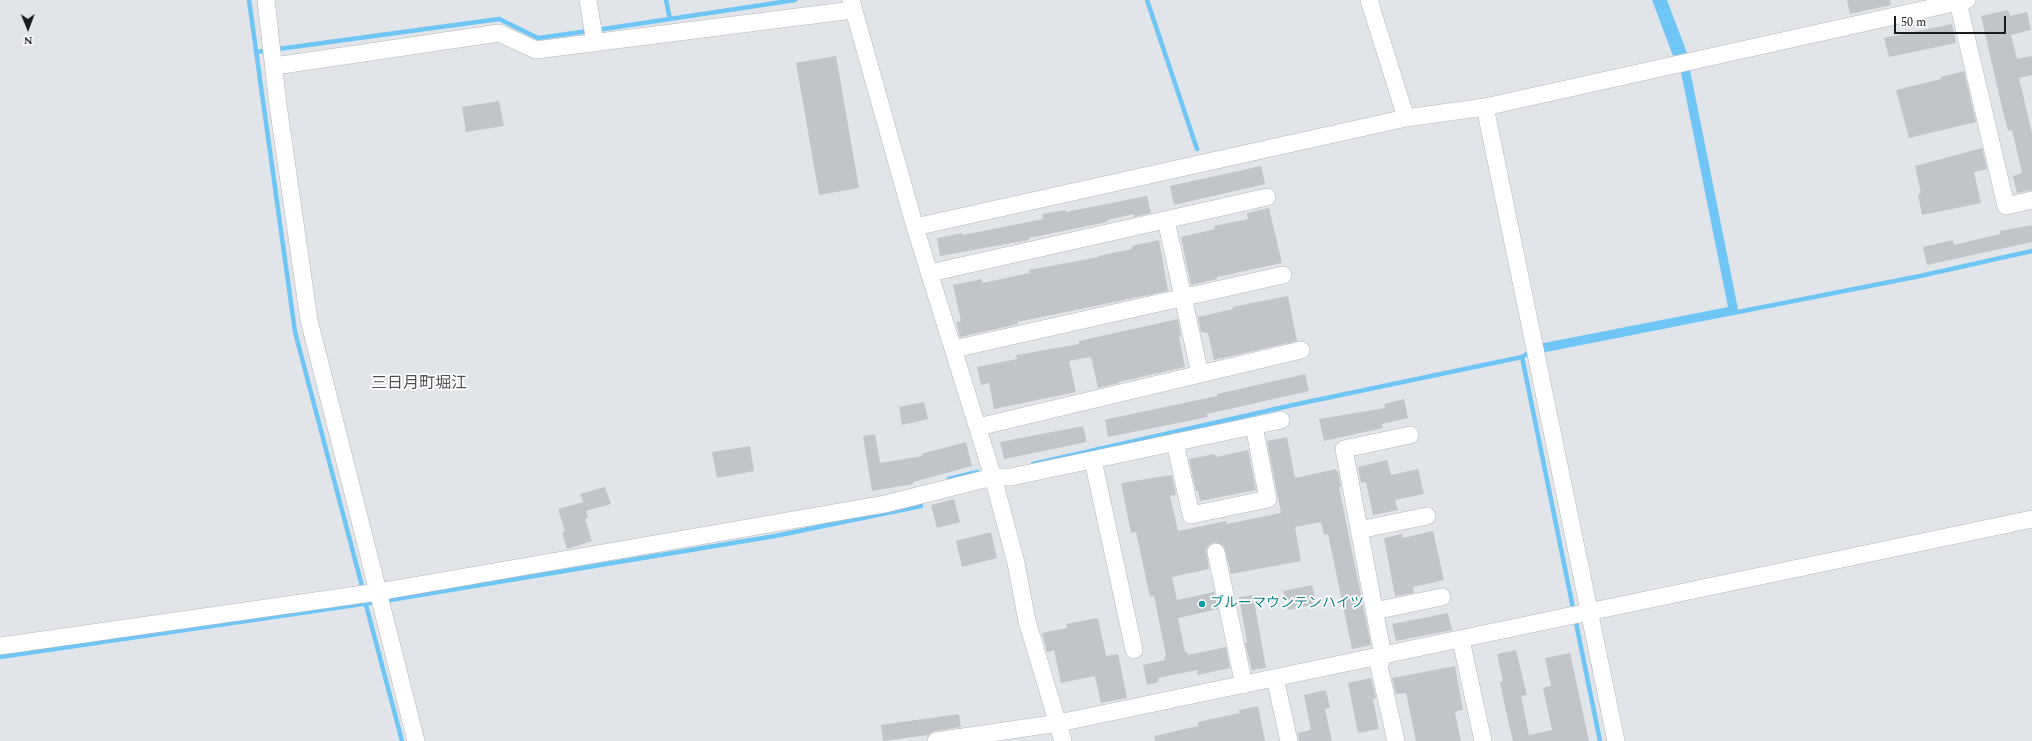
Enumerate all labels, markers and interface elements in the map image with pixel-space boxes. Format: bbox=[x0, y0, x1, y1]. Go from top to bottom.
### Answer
north arrow bbox=[8, 8, 48, 48]
scale bar bbox=[1896, 8, 2008, 34]
text: 50 m bbox=[1901, 13, 1926, 32]
text: N bbox=[24, 32, 33, 49]
district label: 三日月町堀江 bbox=[371, 375, 467, 395]
place label: ブルーマウンテンハイツ bbox=[1210, 596, 1364, 612]
marker: ブルーマウンテンハイツ bbox=[1197, 599, 1207, 609]

